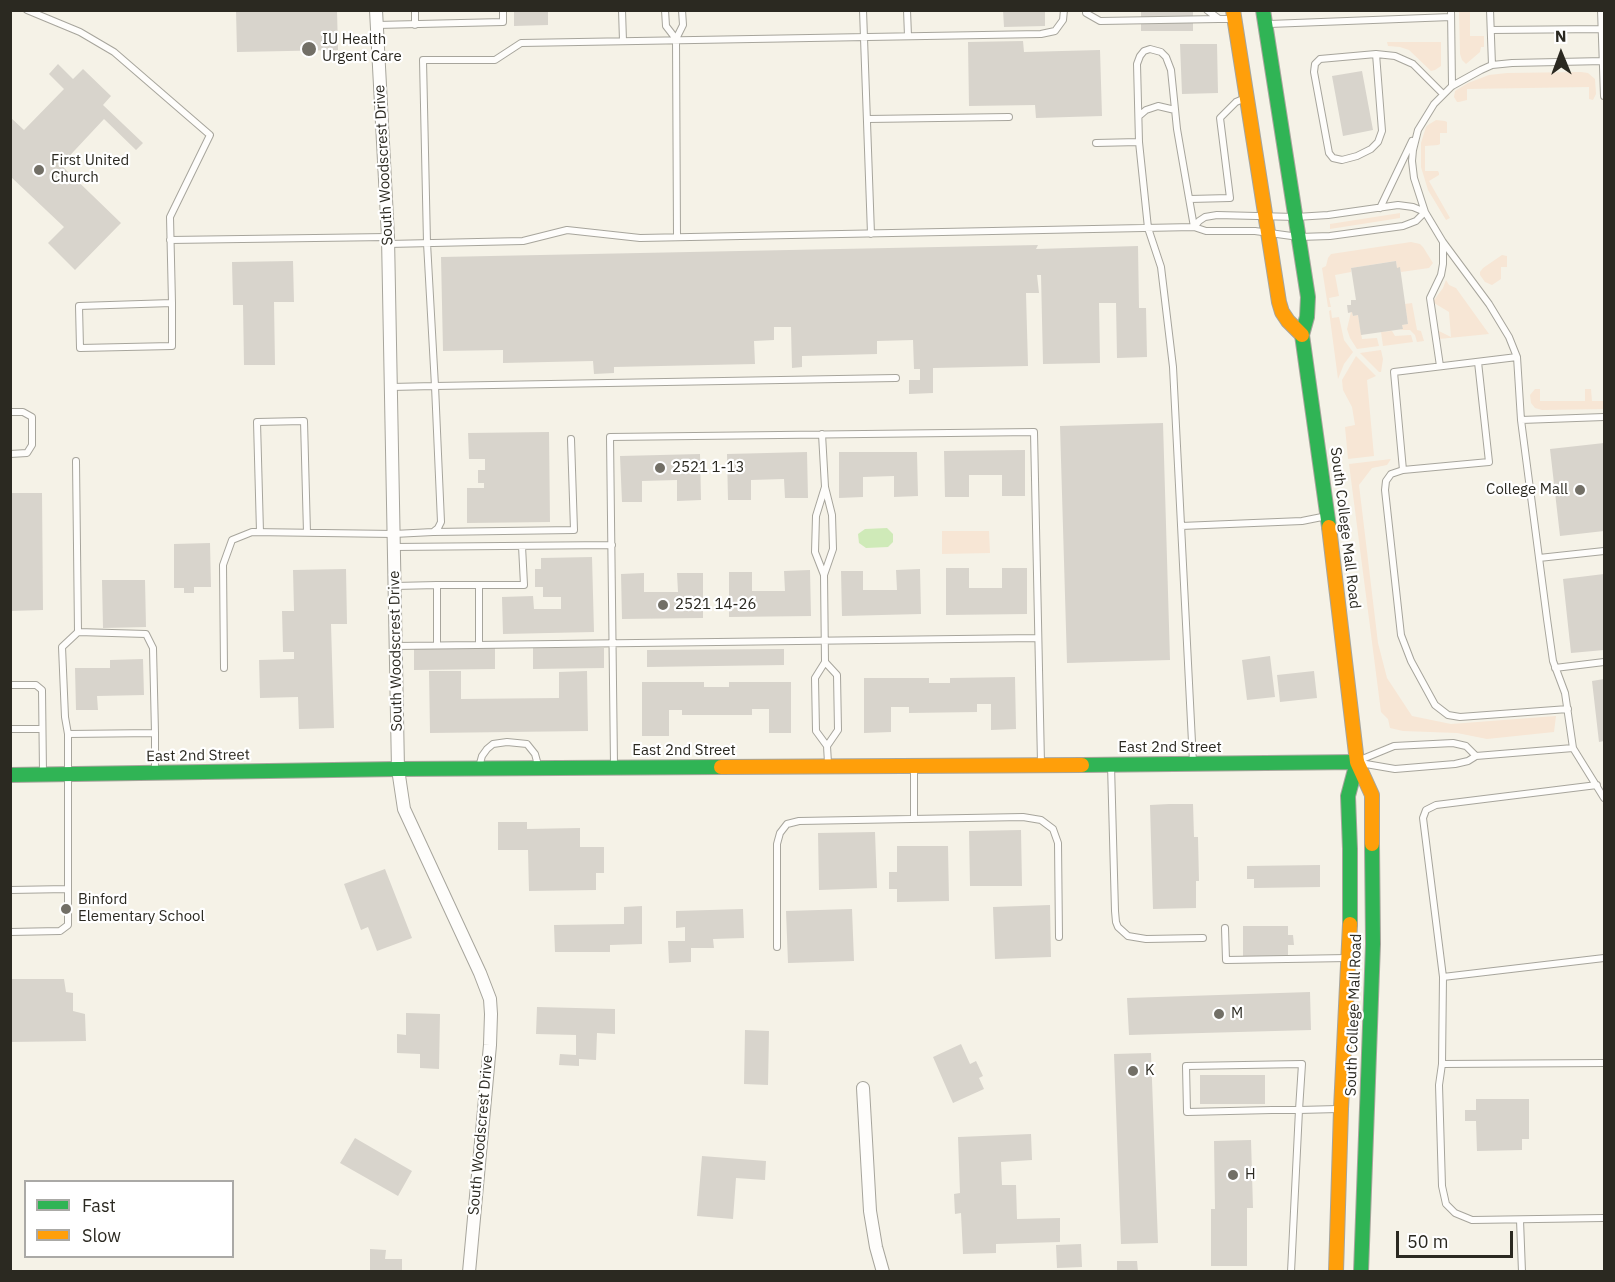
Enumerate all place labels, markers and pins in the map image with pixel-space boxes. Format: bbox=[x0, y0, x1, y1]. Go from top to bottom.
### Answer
place label: IU Health Urgent Care bbox=[322, 31, 402, 66]
marker: IU Health Urgent Care bbox=[300, 40, 318, 58]
place label: First United Church bbox=[51, 152, 129, 187]
marker: First United Church bbox=[32, 163, 46, 177]
place label: 2521 1-13 bbox=[672, 459, 745, 477]
marker: 2521 1-13 bbox=[653, 461, 667, 475]
place label: College Mall bbox=[1486, 481, 1568, 499]
marker: College Mall bbox=[1573, 483, 1587, 497]
place label: 2521 14-26 bbox=[675, 596, 757, 614]
marker: 2521 14-26 bbox=[656, 598, 670, 612]
place label: Binford Elementary School bbox=[78, 891, 205, 926]
marker: Binford Elementary School bbox=[59, 902, 73, 916]
place label: M bbox=[1231, 1005, 1243, 1023]
marker: M bbox=[1212, 1007, 1226, 1021]
place label: K bbox=[1145, 1062, 1155, 1080]
marker: K bbox=[1126, 1064, 1140, 1078]
place label: H bbox=[1245, 1166, 1256, 1184]
marker: H bbox=[1226, 1168, 1240, 1182]

